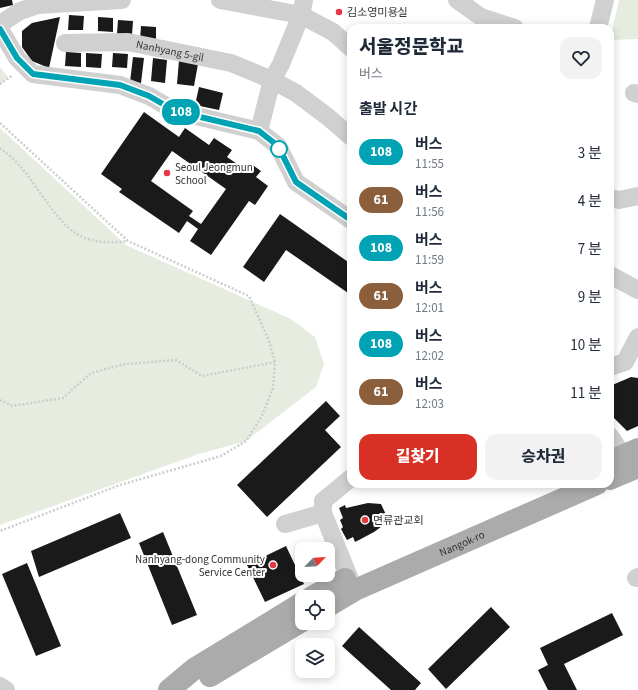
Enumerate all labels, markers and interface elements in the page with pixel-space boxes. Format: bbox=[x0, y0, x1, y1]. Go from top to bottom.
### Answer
place label: 김소영미용실 bbox=[347, 5, 408, 20]
marker: 김소영미용실 bbox=[334, 7, 344, 17]
text: 서울정문학교 bbox=[359, 34, 464, 61]
street label: Nanhyang 5-gil bbox=[135, 36, 206, 65]
button: heart bbox=[560, 37, 602, 79]
text: 버스 bbox=[359, 65, 383, 83]
line badge: 108 bbox=[158, 99, 204, 125]
text: 출발 시간 bbox=[359, 99, 417, 120]
text: 108 bbox=[170, 102, 192, 122]
text: 버스 bbox=[415, 134, 443, 155]
unlabelled marker bbox=[270, 140, 288, 158]
text: 108 bbox=[370, 142, 392, 162]
text: 3 분 bbox=[578, 143, 602, 164]
text: 11:55 bbox=[415, 155, 444, 173]
place label: Seoul Jeongmun School bbox=[175, 160, 253, 188]
marker: Seoul Jeongmun School bbox=[162, 168, 172, 178]
text: 버스 bbox=[415, 182, 443, 203]
text: 61 bbox=[374, 190, 388, 210]
text: 4 분 bbox=[578, 191, 602, 212]
text: 11:56 bbox=[415, 203, 444, 221]
text: 버스 bbox=[415, 230, 443, 251]
text: 108 bbox=[370, 238, 392, 258]
text: 7 분 bbox=[578, 239, 602, 260]
text: 11:59 bbox=[415, 251, 444, 269]
text: 버스 bbox=[415, 278, 443, 299]
text: 61 bbox=[374, 286, 388, 306]
text: 9 분 bbox=[578, 287, 602, 308]
text: 12:01 bbox=[415, 299, 444, 317]
text: 버스 bbox=[415, 326, 443, 347]
text: 108 bbox=[370, 334, 392, 354]
text: 10 분 bbox=[570, 335, 602, 356]
text: 12:02 bbox=[415, 347, 444, 365]
text: 버스 bbox=[415, 374, 443, 395]
text: 61 bbox=[374, 382, 388, 402]
text: 11 분 bbox=[570, 383, 602, 404]
text: 12:03 bbox=[415, 395, 444, 413]
button: 길찾기 bbox=[359, 434, 477, 480]
button: 승차권 bbox=[485, 434, 602, 480]
place label: 면류관교회 bbox=[373, 513, 424, 528]
marker: 면류관교회 bbox=[360, 515, 370, 525]
street label: Nangok-ro bbox=[437, 527, 487, 560]
north arrow bbox=[295, 542, 335, 582]
map controls bbox=[295, 542, 335, 678]
place label: Nanhyang-dong Community Service Center bbox=[135, 552, 265, 580]
marker: Nanhyang-dong Community Service Center bbox=[268, 560, 278, 570]
button: locate bbox=[295, 590, 335, 630]
button: layers bbox=[295, 638, 335, 678]

